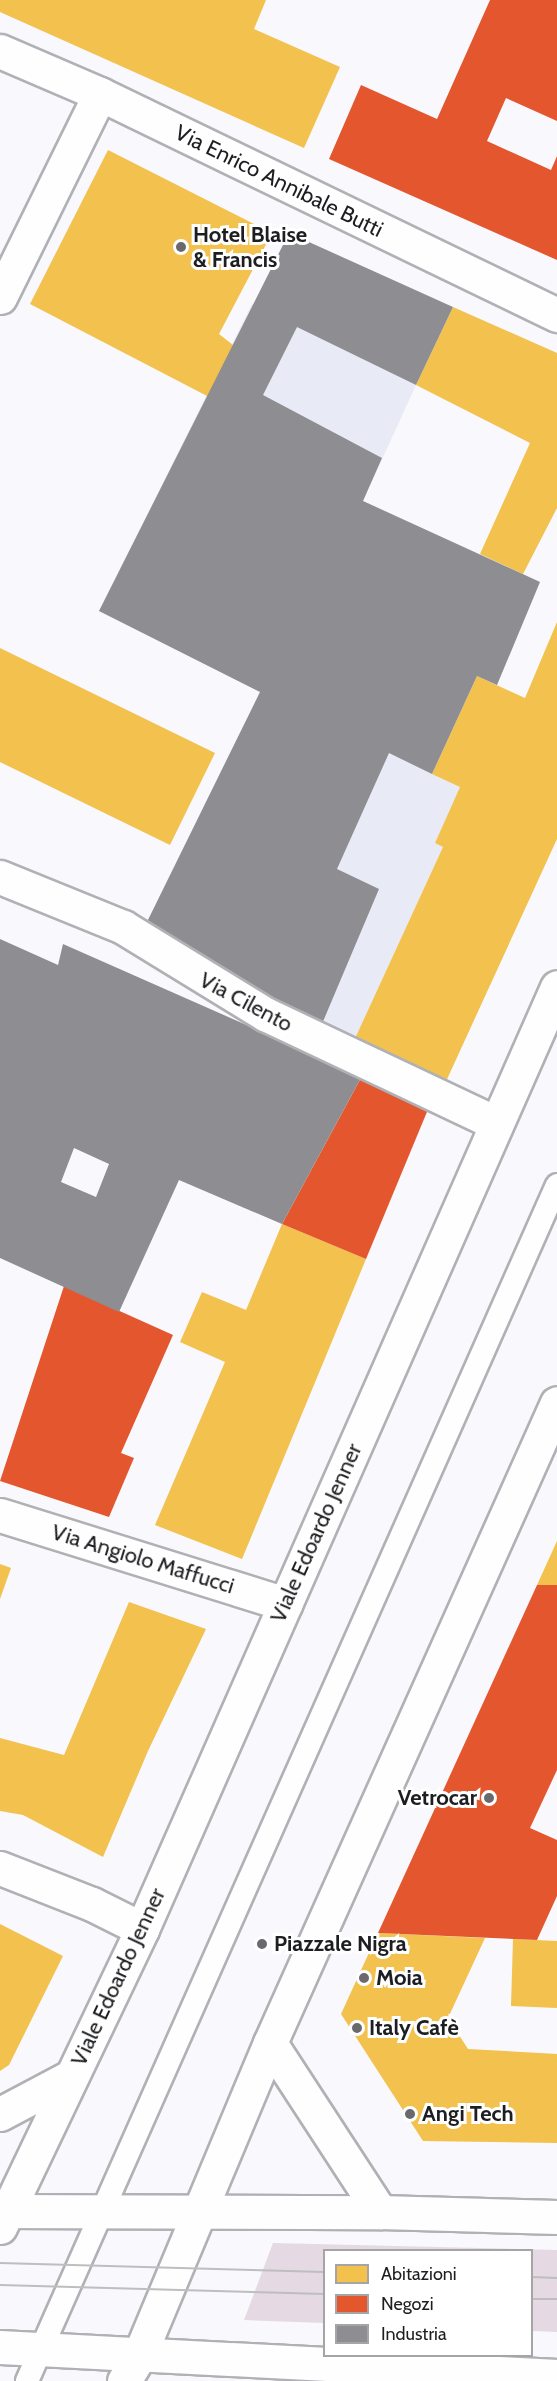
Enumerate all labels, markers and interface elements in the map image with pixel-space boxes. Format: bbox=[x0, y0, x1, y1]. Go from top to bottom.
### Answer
street label: Via Enrico Annibale Butti bbox=[171, 119, 387, 243]
place label: Hotel Blaise & Francis bbox=[193, 221, 307, 272]
marker: Hotel Blaise & Francis bbox=[174, 240, 188, 254]
street label: Via Cilento bbox=[195, 967, 297, 1037]
street label: Viale Edoardo Jenner bbox=[265, 1440, 367, 1626]
street label: Via Angiolo Maffucci bbox=[49, 1519, 237, 1599]
place label: Vetrocar bbox=[398, 1785, 477, 1811]
marker: Vetrocar bbox=[482, 1791, 496, 1805]
street label: Viale Edoardo Jenner bbox=[65, 1884, 171, 2070]
place label: Piazzale Nigra bbox=[274, 1931, 407, 1957]
marker: Piazzale Nigra bbox=[255, 1937, 269, 1951]
place label: Moia bbox=[376, 1965, 423, 1991]
marker: Moia bbox=[357, 1971, 371, 1985]
place label: Italy Cafè bbox=[369, 2015, 459, 2041]
marker: Italy Cafè bbox=[350, 2021, 364, 2035]
place label: Angi Tech bbox=[422, 2101, 514, 2127]
marker: Angi Tech bbox=[403, 2107, 417, 2121]
legend bbox=[323, 2249, 533, 2357]
text: Abitazioni bbox=[381, 2263, 457, 2285]
text: Negozi bbox=[381, 2293, 434, 2315]
text: Industria bbox=[381, 2323, 447, 2345]

